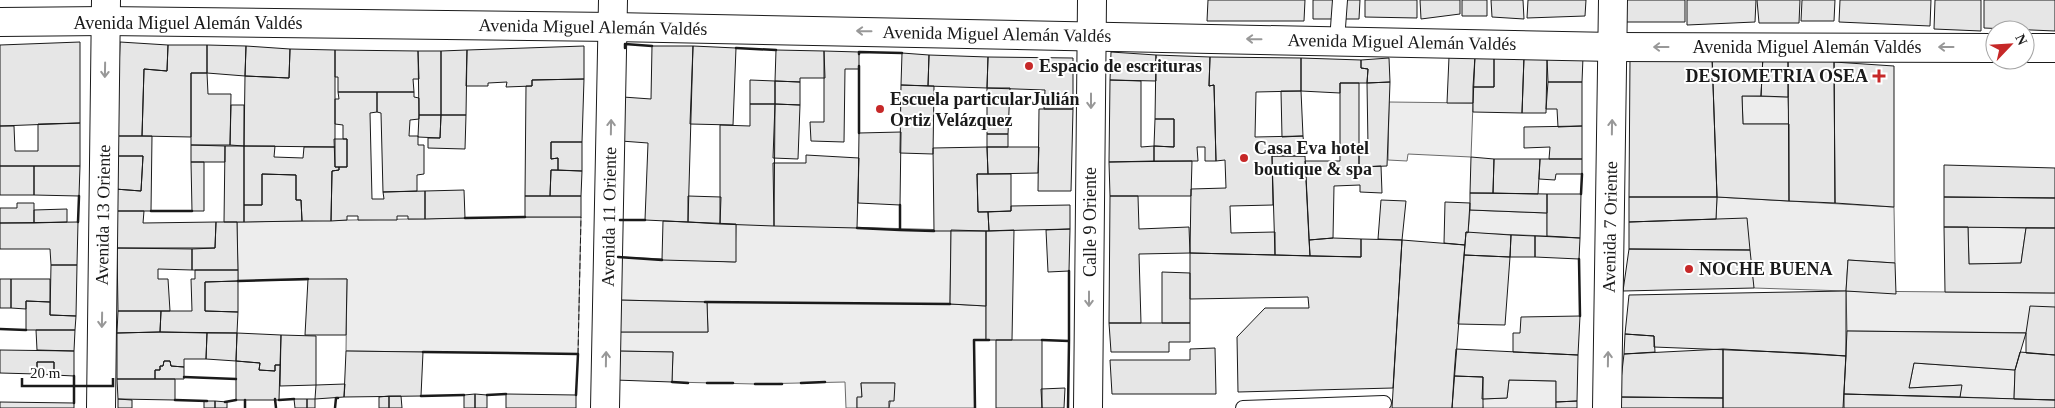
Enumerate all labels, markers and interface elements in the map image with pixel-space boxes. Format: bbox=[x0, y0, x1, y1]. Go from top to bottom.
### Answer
street label: Avenida Miguel Alemán Valdés bbox=[74, 13, 302, 33]
street label: Avenida Miguel Alemán Valdés bbox=[478, 15, 708, 39]
north arrow bbox=[1985, 20, 2035, 70]
street label: Avenida Miguel Alemán Valdés bbox=[882, 22, 1112, 46]
one-way arrow bbox=[856, 26, 872, 36]
street label: Avenida Miguel Alemán Valdés bbox=[1287, 30, 1517, 54]
text: N bbox=[2012, 32, 2030, 47]
one-way arrow bbox=[1246, 34, 1262, 44]
street label: Avenida Miguel Alemán Valdés bbox=[1693, 37, 1921, 57]
one-way arrow bbox=[1654, 42, 1670, 52]
one-way arrow bbox=[1939, 43, 1955, 52]
place label: Espacio de escrituras bbox=[1039, 56, 1202, 76]
marker: Espacio de escrituras bbox=[1023, 60, 1035, 72]
one-way arrow bbox=[100, 62, 110, 78]
place label: DESIOMETRIA OSEA bbox=[1685, 66, 1868, 86]
marker: DESIOMETRIA OSEA bbox=[1872, 69, 1886, 83]
place label: Escuela particularJulián Ortiz Velázquez bbox=[890, 89, 1080, 130]
one-way arrow bbox=[1086, 93, 1096, 109]
marker: Escuela particularJulián Ortiz Velázquez bbox=[874, 103, 886, 115]
one-way arrow bbox=[606, 119, 615, 135]
one-way arrow bbox=[1607, 119, 1617, 136]
place label: Casa Eva hotel boutique & spa bbox=[1254, 138, 1372, 179]
street label: Avenida 13 Oriente bbox=[92, 145, 114, 285]
street label: Avenida 11 Oriente bbox=[598, 147, 620, 287]
marker: Casa Eva hotel boutique & spa bbox=[1238, 152, 1250, 164]
street label: Avenida 7 Oriente bbox=[1599, 161, 1621, 293]
street label: Calle 9 Oriente bbox=[1080, 167, 1100, 277]
place label: NOCHE BUENA bbox=[1699, 259, 1833, 279]
marker: NOCHE BUENA bbox=[1683, 263, 1695, 275]
one-way arrow bbox=[1084, 290, 1094, 307]
one-way arrow bbox=[97, 312, 107, 328]
one-way arrow bbox=[601, 352, 611, 368]
one-way arrow bbox=[1603, 352, 1613, 368]
scale bar bbox=[22, 356, 114, 388]
text: 20 m bbox=[30, 365, 61, 381]

